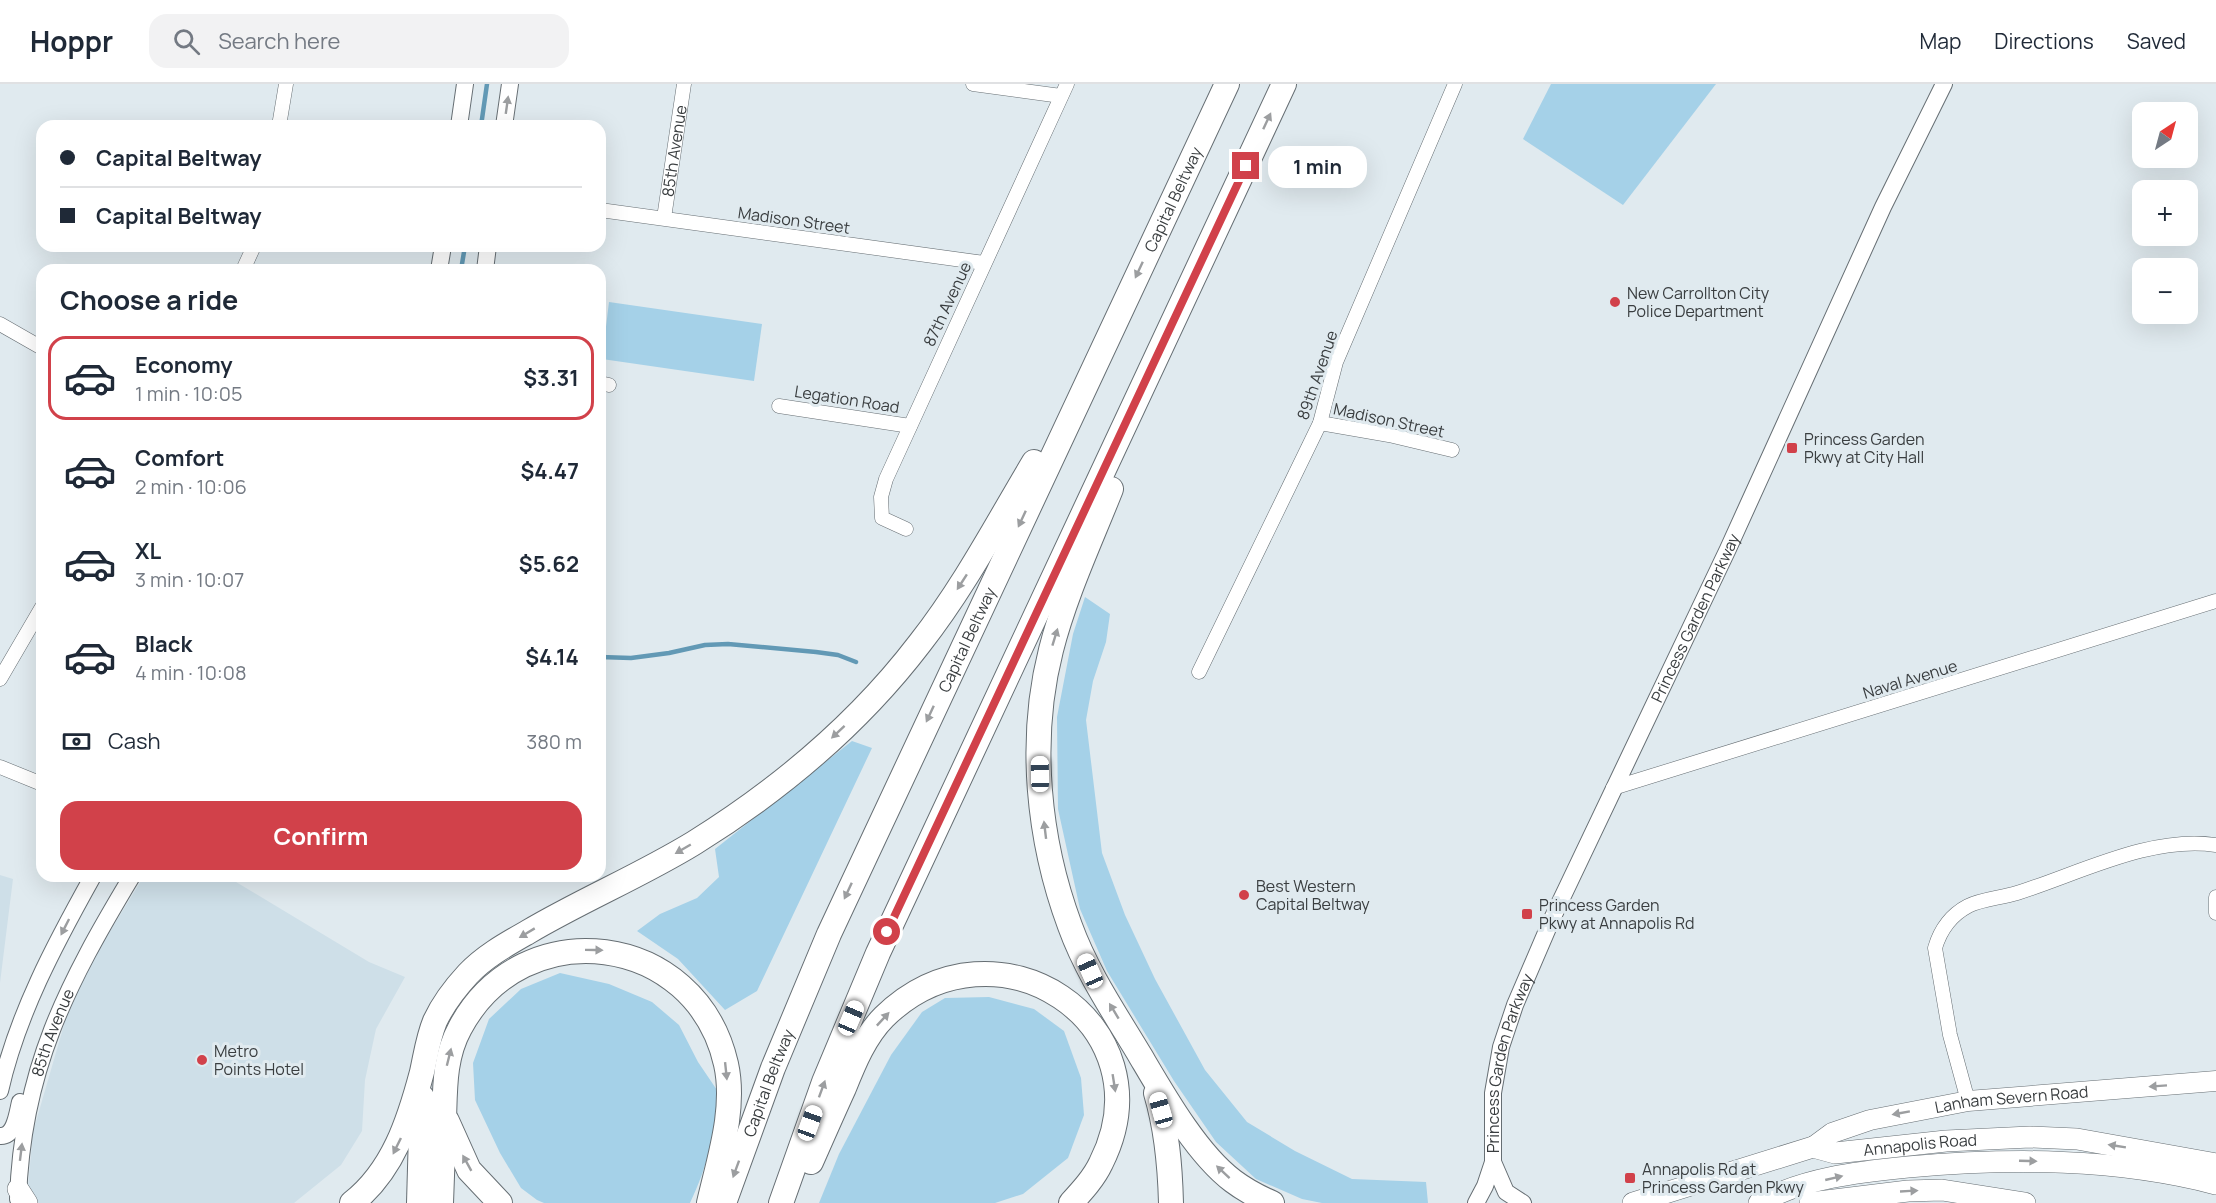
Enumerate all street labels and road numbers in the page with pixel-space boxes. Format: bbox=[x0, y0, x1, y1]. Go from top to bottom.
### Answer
street label: 85th Avenue bbox=[656, 103, 692, 198]
street label: Capital Beltway bbox=[1139, 143, 1207, 256]
street label: Madison Street bbox=[736, 201, 852, 239]
street label: 87th Avenue bbox=[918, 258, 976, 350]
street label: 89th Avenue bbox=[1291, 327, 1343, 423]
street label: Legation Road bbox=[793, 380, 901, 418]
street label: Madison Street bbox=[1331, 397, 1447, 443]
street label: Princess Garden Parkway bbox=[1646, 529, 1745, 706]
street label: Capital Beltway bbox=[933, 583, 1001, 696]
street label: Naval Avenue bbox=[1860, 654, 1960, 704]
street label: Princess Garden Parkway bbox=[1482, 970, 1538, 1153]
street label: 85th Avenue bbox=[26, 985, 79, 1079]
street label: Capital Beltway bbox=[738, 1025, 799, 1140]
street label: Lanham Severn Road bbox=[1933, 1080, 2089, 1118]
street label: Annapolis Road bbox=[1862, 1129, 1978, 1161]

